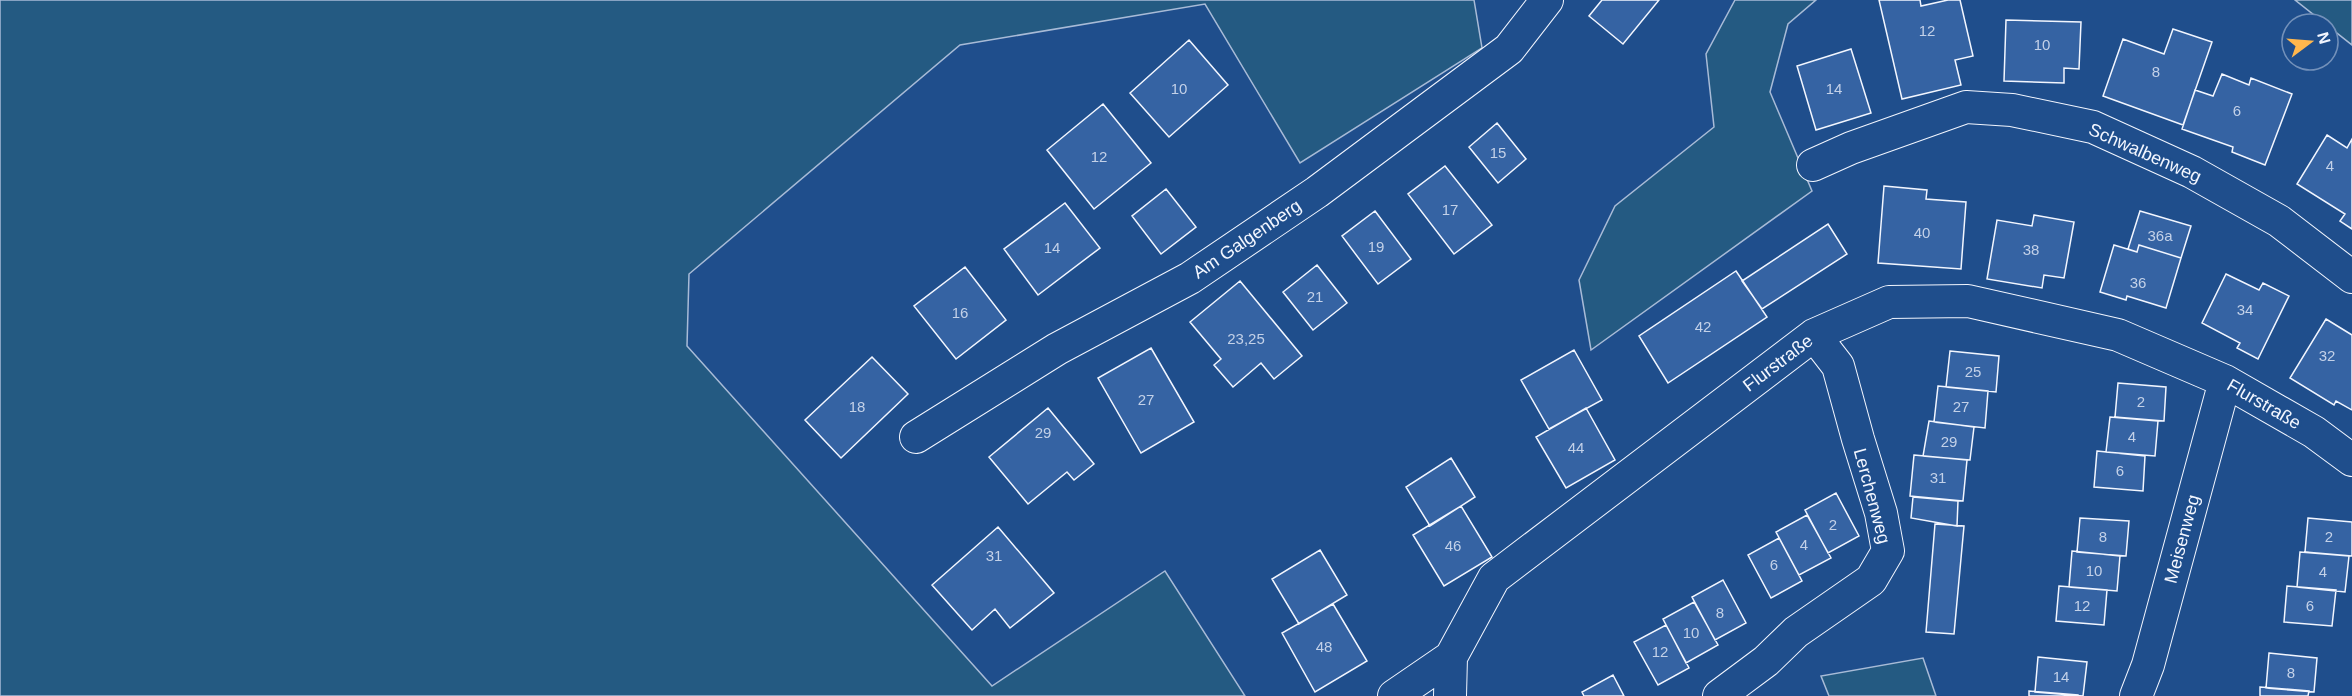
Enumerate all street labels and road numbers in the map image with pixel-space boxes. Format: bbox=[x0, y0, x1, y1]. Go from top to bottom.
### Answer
street label: Schwalbenweg bbox=[2086, 119, 2204, 187]
street label: Am Galgenberg bbox=[1189, 195, 1305, 283]
street label: Flurstraße bbox=[1739, 330, 1817, 396]
street label: Flurstraße bbox=[2223, 375, 2305, 433]
street label: Lerchenweg bbox=[1850, 446, 1894, 546]
street label: Meisenweg bbox=[2161, 492, 2203, 586]

